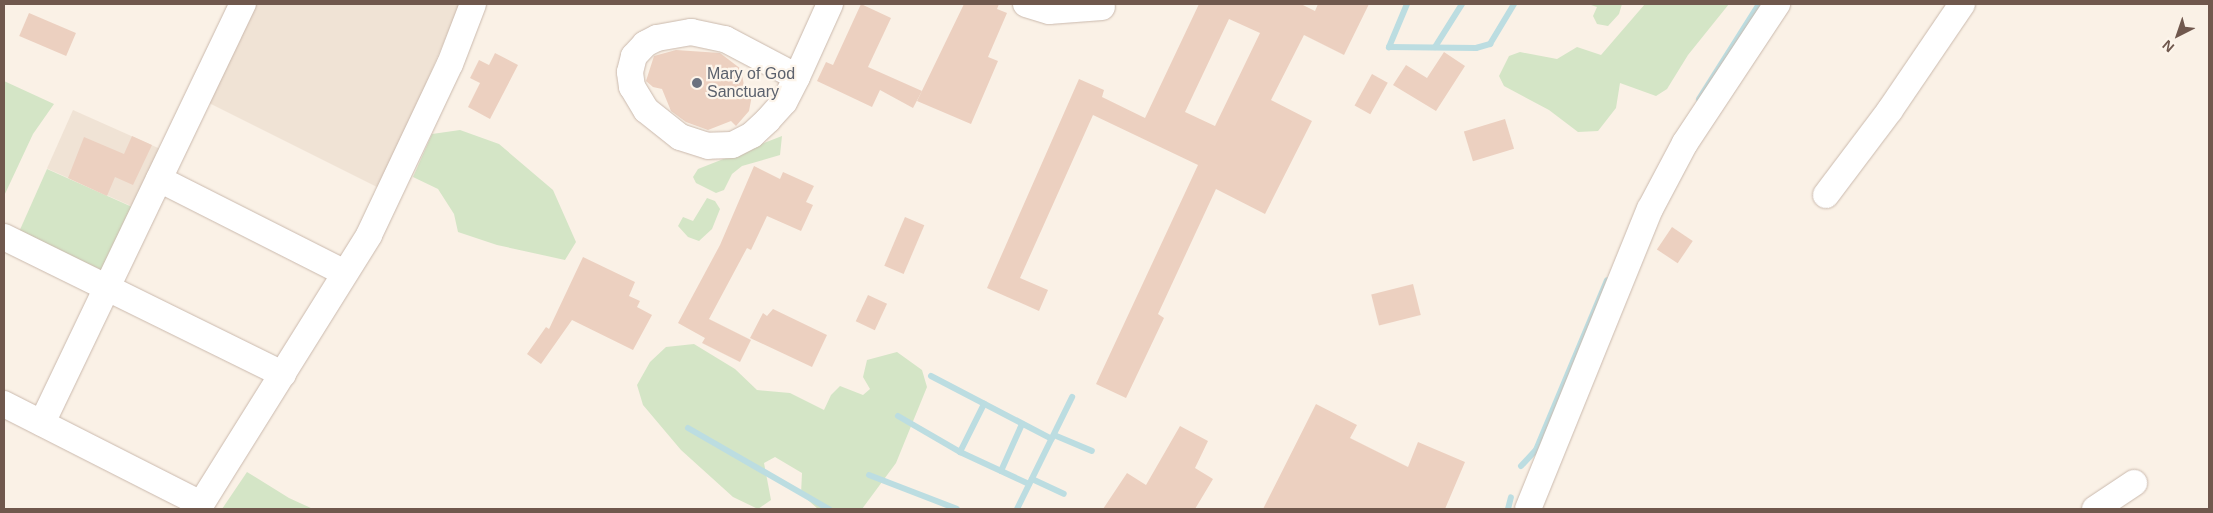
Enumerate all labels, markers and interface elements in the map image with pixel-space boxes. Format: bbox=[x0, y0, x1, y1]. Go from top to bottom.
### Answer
north arrow bbox=[2153, 10, 2203, 60]
text: N bbox=[2159, 37, 2177, 56]
place label: Mary of God Sanctuary bbox=[707, 64, 795, 102]
marker: Mary of God Sanctuary bbox=[691, 77, 703, 89]

